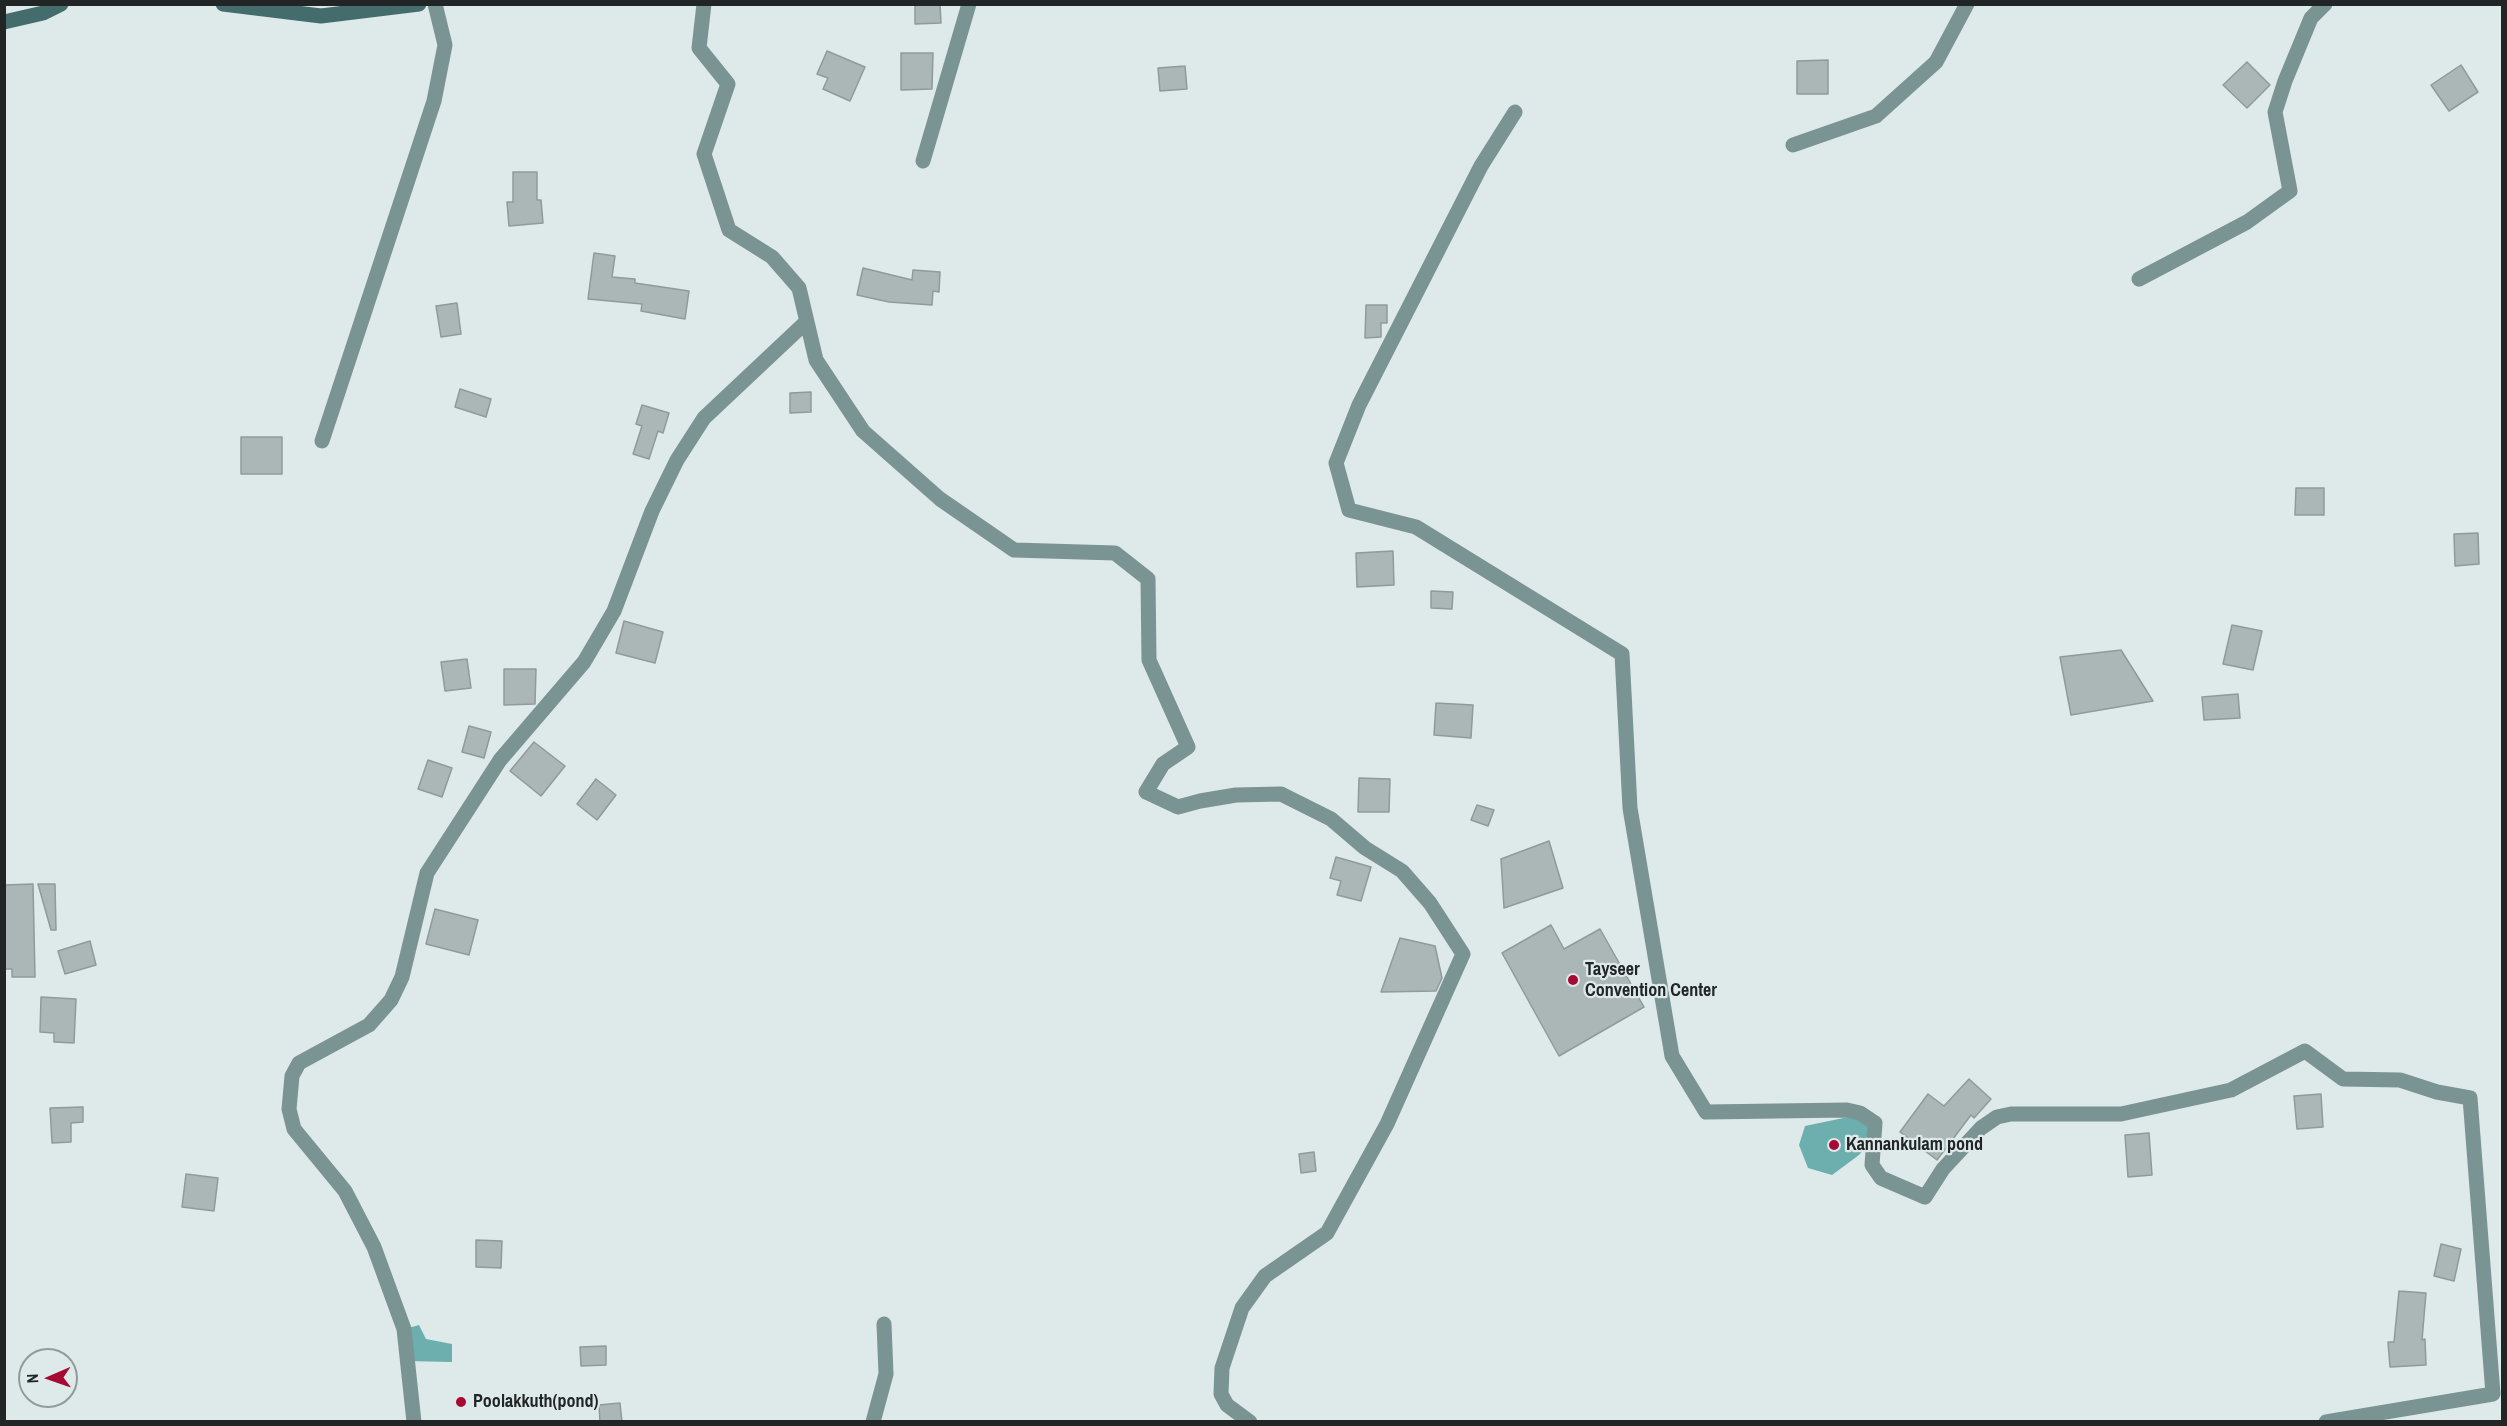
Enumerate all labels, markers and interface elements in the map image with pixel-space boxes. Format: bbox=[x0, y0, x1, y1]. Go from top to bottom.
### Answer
place label: Tayseer Convention Center bbox=[1585, 959, 1717, 1002]
marker: Tayseer Convention Center bbox=[1566, 973, 1580, 987]
place label: Kannankulam pond bbox=[1846, 1134, 1983, 1156]
marker: Kannankulam pond bbox=[1827, 1138, 1841, 1152]
north arrow bbox=[18, 1348, 78, 1408]
text: N bbox=[21, 1373, 43, 1384]
place label: Poolakkuth(pond) bbox=[473, 1391, 598, 1413]
marker: Poolakkuth(pond) bbox=[454, 1395, 468, 1409]

